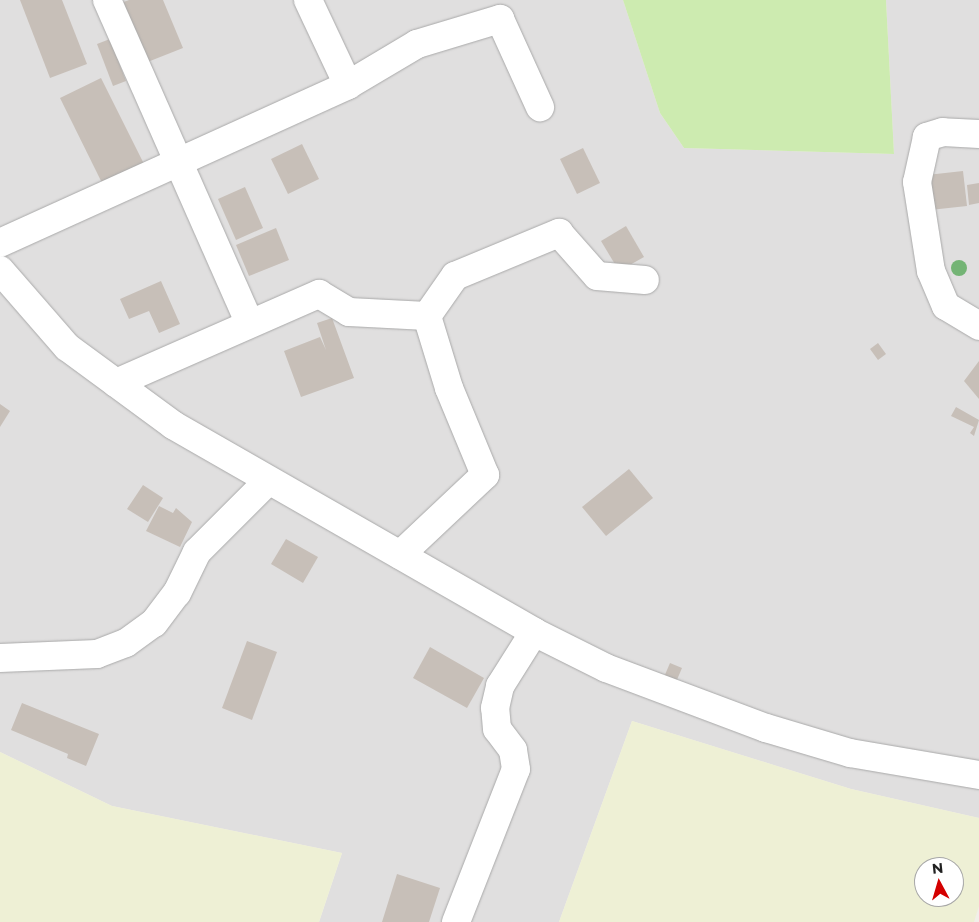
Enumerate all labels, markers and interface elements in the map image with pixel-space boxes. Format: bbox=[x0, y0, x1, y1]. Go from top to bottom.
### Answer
north arrow bbox=[914, 857, 964, 907]
text: N bbox=[931, 859, 944, 878]

